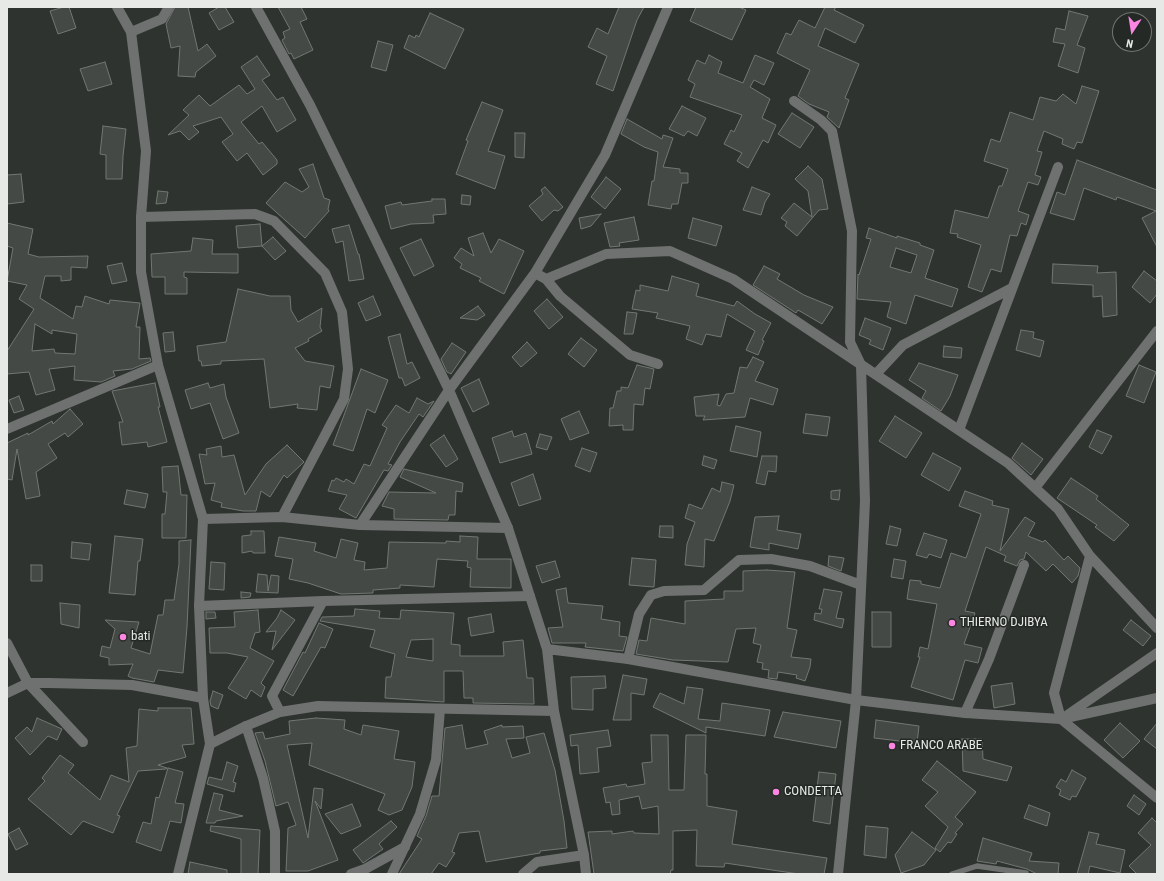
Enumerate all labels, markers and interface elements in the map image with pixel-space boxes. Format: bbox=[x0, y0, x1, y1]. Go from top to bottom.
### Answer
north arrow bbox=[1112, 12, 1152, 52]
text: N bbox=[1125, 36, 1134, 50]
place label: THIERNO DJIBYA bbox=[960, 615, 1048, 631]
marker: THIERNO DJIBYA bbox=[947, 618, 957, 628]
place label: bati bbox=[131, 629, 150, 645]
marker: bati bbox=[118, 632, 128, 642]
place label: FRANCO ARABE bbox=[900, 738, 982, 754]
marker: FRANCO ARABE bbox=[887, 741, 897, 751]
place label: CONDETTA bbox=[784, 784, 842, 800]
marker: CONDETTA bbox=[771, 787, 781, 797]

